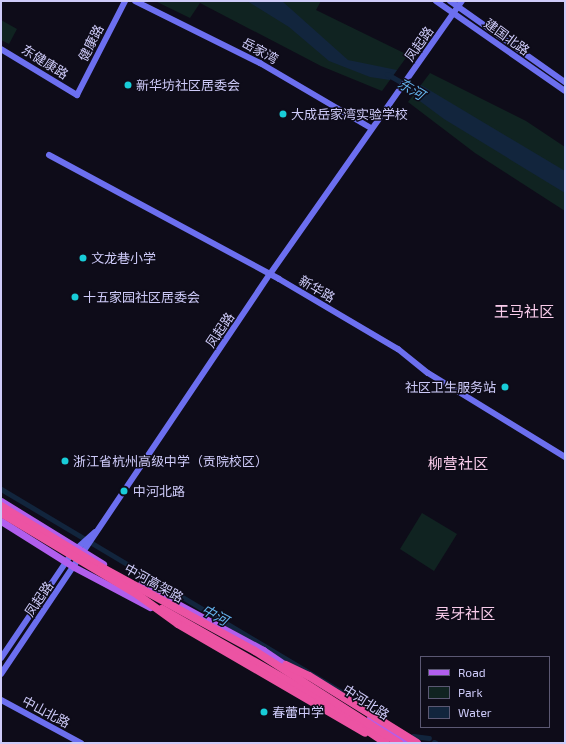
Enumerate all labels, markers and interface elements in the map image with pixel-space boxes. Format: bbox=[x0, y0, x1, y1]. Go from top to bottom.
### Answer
street label: 建国北路 bbox=[481, 15, 533, 59]
street label: 健康路 bbox=[75, 22, 107, 64]
street label: 凤起路 bbox=[401, 24, 437, 64]
street label: 岳家湾 bbox=[239, 35, 281, 67]
street label: 东健康路 bbox=[19, 42, 71, 82]
water label: 东河 bbox=[395, 75, 427, 103]
place label: 新华坊社区居委会 bbox=[136, 77, 240, 93]
marker: 新华坊社区居委会 bbox=[123, 80, 133, 90]
place label: 大成岳家湾实验学校 bbox=[291, 106, 408, 122]
marker: 大成岳家湾实验学校 bbox=[278, 109, 288, 119]
place label: 文龙巷小学 bbox=[91, 250, 156, 266]
marker: 文龙巷小学 bbox=[78, 253, 88, 263]
street label: 新华路 bbox=[296, 272, 338, 306]
place label: 十五家园社区居委会 bbox=[83, 289, 200, 305]
marker: 十五家园社区居委会 bbox=[70, 292, 80, 302]
district label: 王马社区 bbox=[494, 303, 554, 321]
street label: 凤起路 bbox=[203, 309, 237, 351]
place label: 社区卫生服务站 bbox=[405, 379, 496, 395]
marker: 社区卫生服务站 bbox=[499, 381, 511, 393]
place label: 浙江省杭州高级中学（贡院校区） bbox=[73, 453, 268, 469]
district label: 柳营社区 bbox=[428, 455, 488, 473]
marker: 浙江省杭州高级中学（贡院校区） bbox=[60, 456, 70, 466]
place label: 中河北路 bbox=[133, 483, 185, 499]
marker: 中河北路 bbox=[118, 485, 130, 497]
street label: 中河高架路 bbox=[122, 560, 186, 606]
street label: 凤起路 bbox=[22, 578, 56, 620]
water label: 中河 bbox=[199, 601, 231, 629]
district label: 吴牙社区 bbox=[435, 605, 495, 623]
legend bbox=[420, 656, 550, 728]
text: Road bbox=[458, 665, 486, 679]
street label: 中河北路 bbox=[340, 681, 392, 723]
text: Park bbox=[458, 685, 483, 699]
street label: 中山北路 bbox=[19, 693, 73, 731]
place label: 春蕾中学 bbox=[272, 704, 324, 720]
text: Water bbox=[458, 705, 492, 719]
marker: 春蕾中学 bbox=[259, 707, 269, 717]

